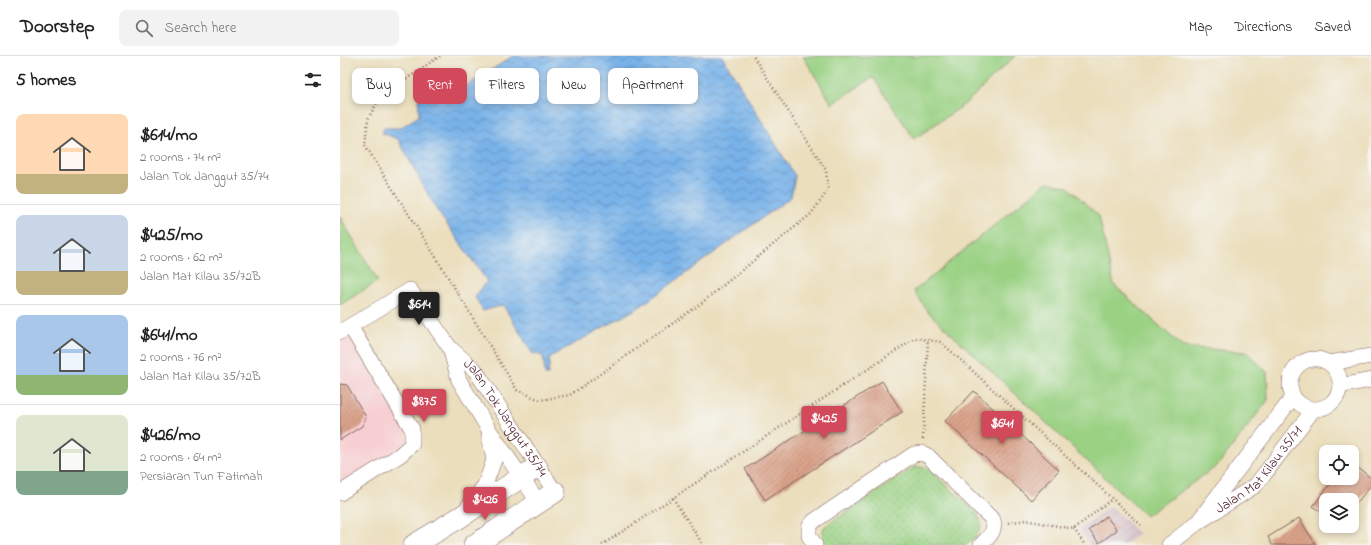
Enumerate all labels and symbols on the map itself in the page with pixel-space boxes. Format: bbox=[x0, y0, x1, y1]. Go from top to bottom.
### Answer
pin: $614 bbox=[395, 292, 443, 326]
street label: Jalan Tok Janggut 35/74 bbox=[459, 354, 553, 481]
pin: $875 bbox=[400, 389, 448, 423]
pin: $425 bbox=[800, 406, 848, 440]
pin: $641 bbox=[978, 411, 1026, 445]
street label: Jalan Mat Kilau 35/71 bbox=[1211, 421, 1308, 519]
pin: $426 bbox=[461, 487, 509, 521]

